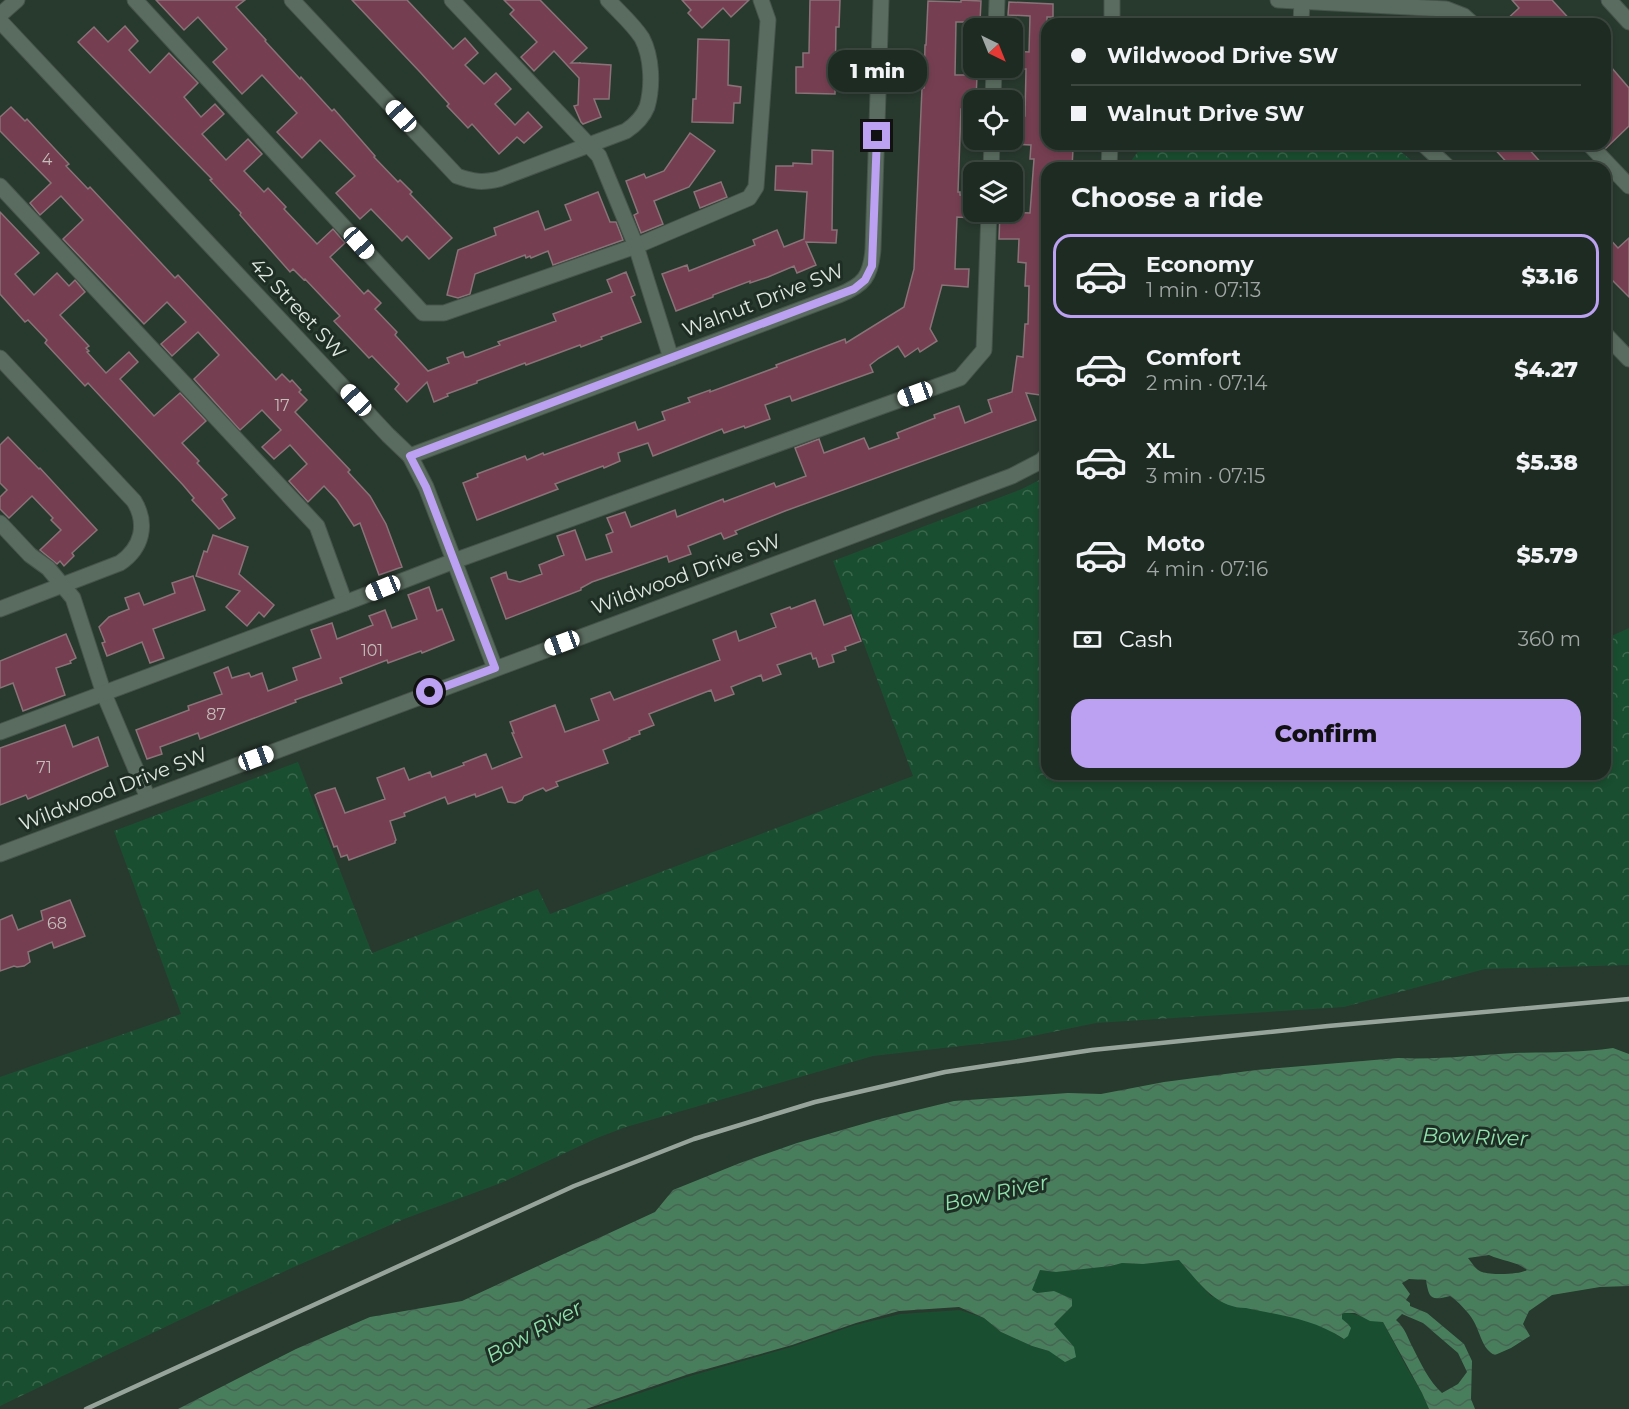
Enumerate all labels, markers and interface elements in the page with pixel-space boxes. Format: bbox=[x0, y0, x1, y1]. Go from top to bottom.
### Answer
north arrow bbox=[963, 18, 1023, 78]
map controls bbox=[963, 18, 1023, 222]
text: Wildwood Drive SW bbox=[1107, 42, 1338, 69]
callout: 1 min bbox=[828, 49, 926, 91]
text: 1 min bbox=[850, 59, 905, 83]
button: locate bbox=[963, 90, 1023, 150]
car bbox=[382, 97, 420, 135]
text: Walnut Drive SW bbox=[1107, 100, 1304, 127]
route end bbox=[863, 122, 890, 149]
house number: 4 bbox=[42, 150, 53, 169]
button: layers bbox=[963, 162, 1023, 222]
text: Choose a ride bbox=[1071, 181, 1263, 214]
car bbox=[340, 224, 378, 262]
icon: car bbox=[1074, 249, 1128, 303]
text: Economy bbox=[1146, 251, 1254, 278]
street label: 42 Street SW bbox=[245, 252, 351, 364]
street label: Walnut Drive SW bbox=[679, 258, 847, 342]
text: $3.16 bbox=[1522, 263, 1578, 290]
text: 1 min · 07:13 bbox=[1146, 278, 1261, 302]
icon: car bbox=[1074, 342, 1128, 396]
text: Comfort bbox=[1146, 344, 1241, 371]
text: $4.27 bbox=[1514, 356, 1578, 383]
text: 2 min · 07:14 bbox=[1146, 371, 1267, 395]
car bbox=[895, 379, 935, 409]
car bbox=[337, 381, 375, 419]
house number: 17 bbox=[274, 396, 290, 415]
icon: car bbox=[1074, 435, 1128, 489]
text: XL bbox=[1146, 437, 1175, 464]
text: $5.38 bbox=[1516, 449, 1578, 476]
text: 3 min · 07:15 bbox=[1146, 464, 1265, 488]
icon: car bbox=[1074, 528, 1128, 582]
street label: Wildwood Drive SW bbox=[588, 529, 784, 619]
text: Moto bbox=[1146, 530, 1205, 557]
text: $5.79 bbox=[1516, 542, 1578, 569]
text: 4 min · 07:16 bbox=[1146, 557, 1268, 581]
car bbox=[363, 573, 403, 603]
icon: cash bbox=[1071, 623, 1104, 656]
text: Cash bbox=[1119, 626, 1173, 653]
text: 360 m bbox=[1518, 627, 1581, 651]
car bbox=[542, 628, 582, 658]
house number: 101 bbox=[361, 641, 383, 660]
route start bbox=[416, 678, 443, 705]
button: Confirm bbox=[1071, 699, 1581, 768]
house number: 87 bbox=[206, 705, 226, 724]
street label: Wildwood Drive SW bbox=[16, 742, 210, 836]
car bbox=[236, 743, 276, 773]
house number: 71 bbox=[36, 758, 52, 777]
house number: 68 bbox=[47, 914, 67, 933]
water label: Bow River bbox=[1422, 1122, 1529, 1151]
water label: Bow River bbox=[942, 1169, 1051, 1216]
water label: Bow River bbox=[481, 1295, 587, 1368]

